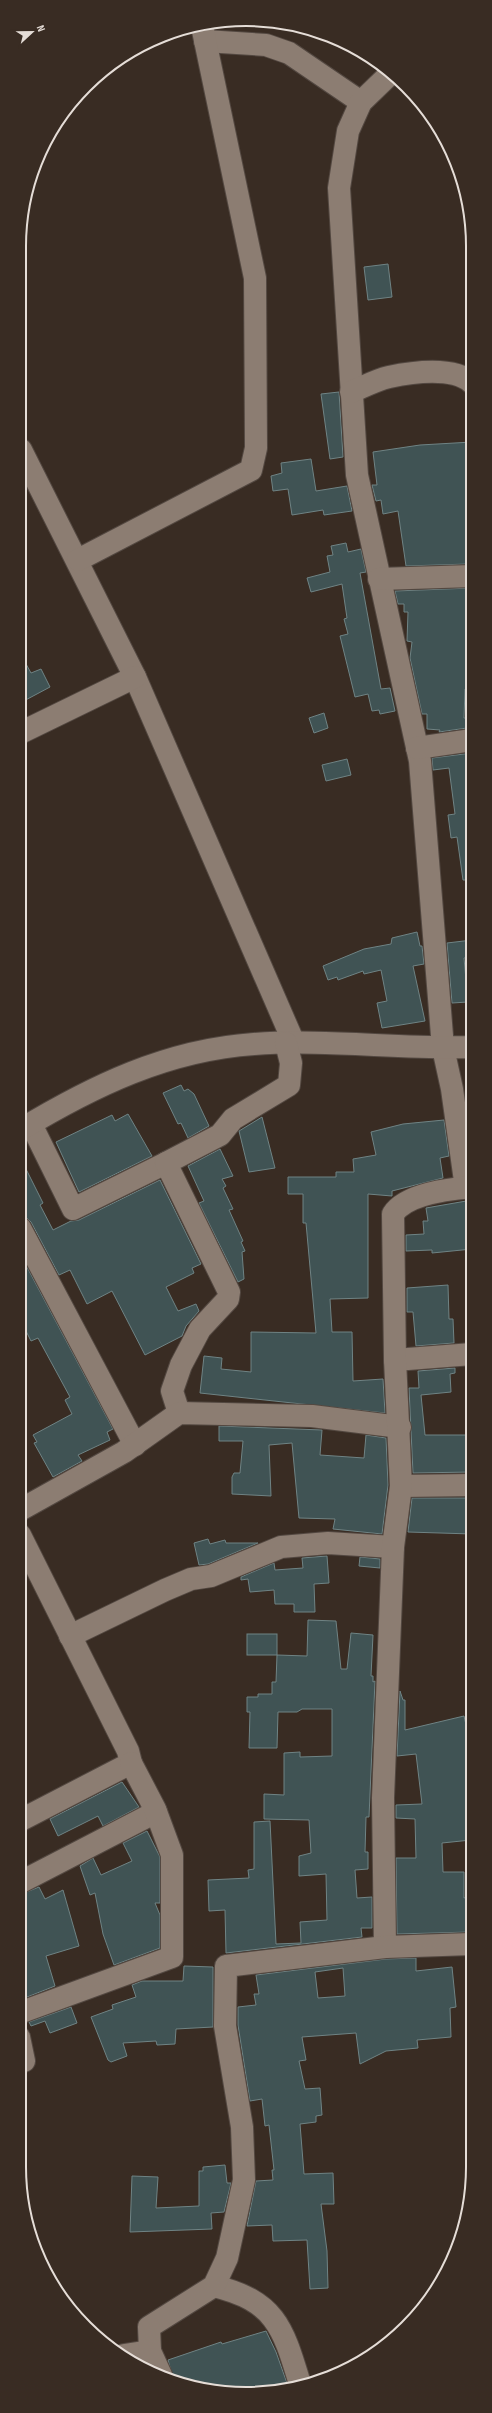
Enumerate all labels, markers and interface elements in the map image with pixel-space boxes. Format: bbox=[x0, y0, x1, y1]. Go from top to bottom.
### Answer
north arrow bbox=[12, 12, 52, 52]
text: N bbox=[34, 23, 48, 34]

